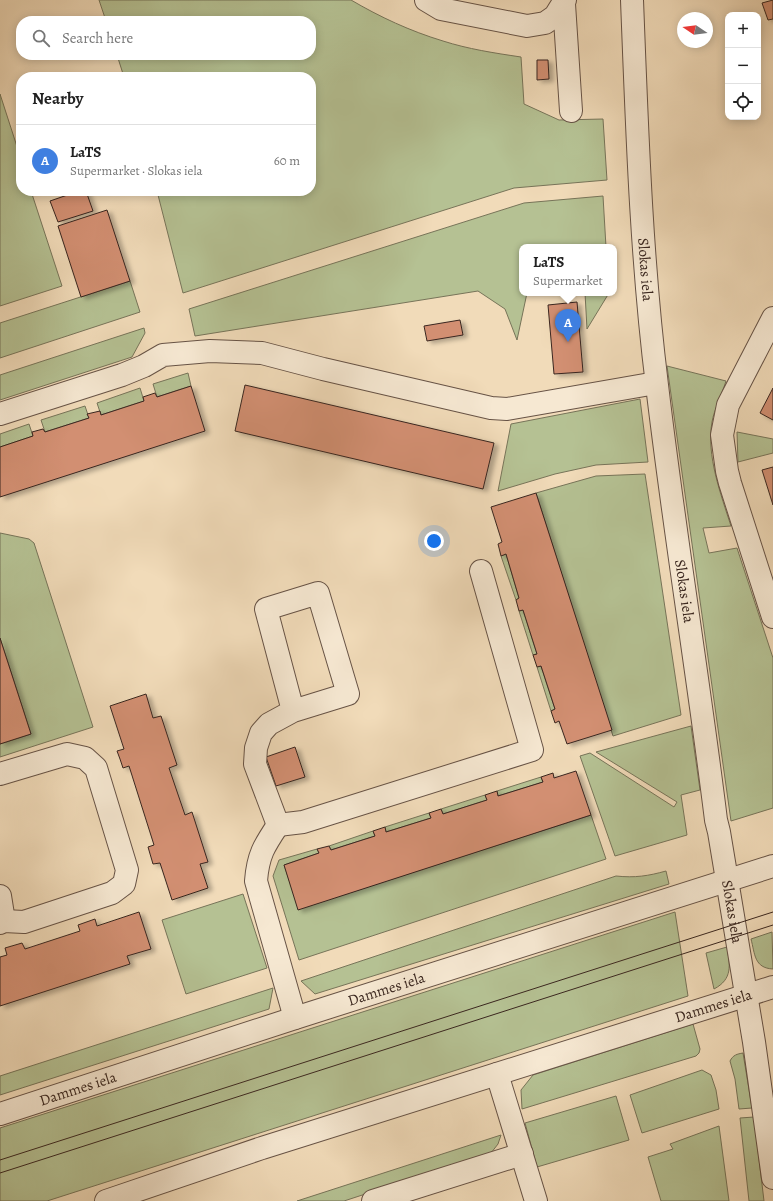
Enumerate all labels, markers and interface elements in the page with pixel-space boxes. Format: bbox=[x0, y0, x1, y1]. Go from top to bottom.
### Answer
north arrow bbox=[677, 12, 713, 48]
map controls bbox=[725, 12, 761, 120]
button: + bbox=[725, 12, 761, 48]
search box bbox=[16, 16, 316, 60]
icon: search bbox=[30, 27, 52, 49]
text: Search here bbox=[62, 28, 133, 48]
button: − bbox=[725, 48, 761, 84]
button: locate bbox=[725, 84, 761, 120]
text: Nearby bbox=[32, 87, 83, 110]
text: LaTS bbox=[70, 142, 101, 162]
text: A bbox=[41, 152, 49, 169]
text: 60 m bbox=[274, 152, 300, 169]
text: Supermarket · Slokas iela bbox=[70, 162, 203, 179]
street label: Slokas iela bbox=[633, 237, 658, 302]
popup bbox=[519, 244, 617, 296]
text: LaTS bbox=[533, 252, 564, 272]
text: Supermarket bbox=[533, 272, 603, 289]
pin: A bbox=[555, 309, 581, 342]
your location bbox=[424, 531, 444, 551]
street label: Slokas iela bbox=[670, 558, 699, 624]
street label: Slokas iela bbox=[717, 879, 747, 945]
street label: Dammes iela bbox=[345, 967, 427, 1011]
street label: Dammes iela bbox=[672, 984, 754, 1027]
street label: Dammes iela bbox=[37, 1067, 119, 1110]

